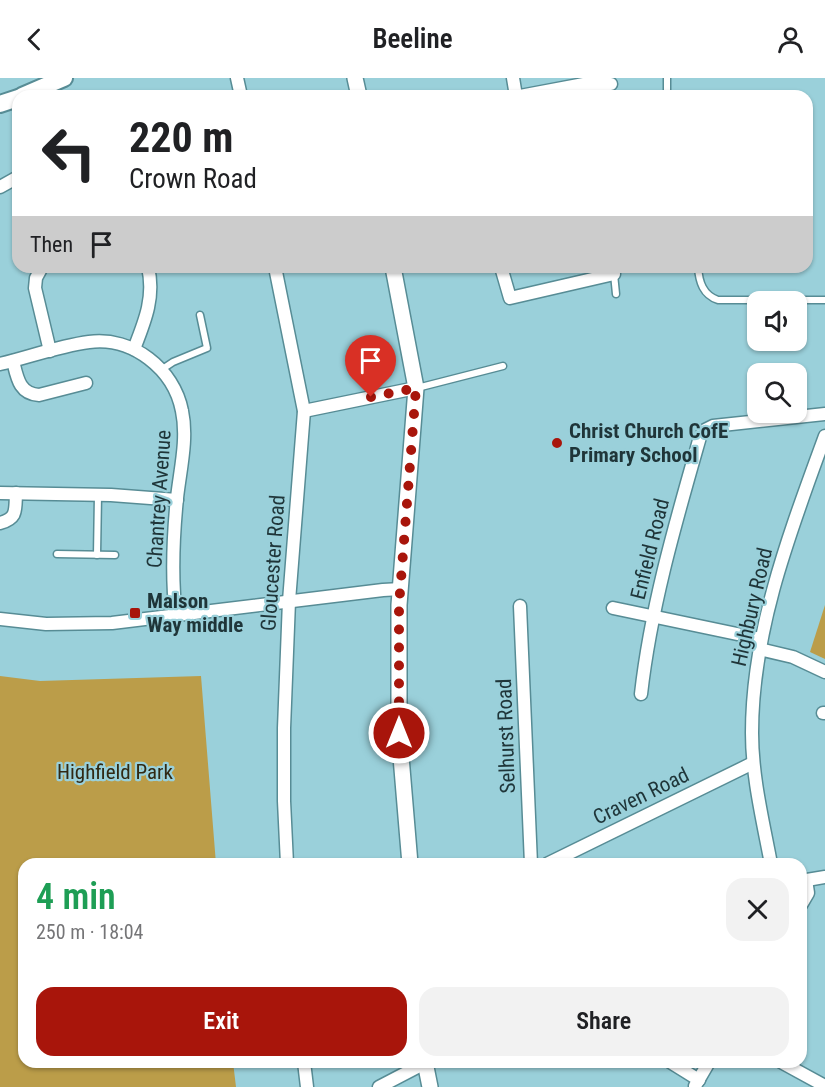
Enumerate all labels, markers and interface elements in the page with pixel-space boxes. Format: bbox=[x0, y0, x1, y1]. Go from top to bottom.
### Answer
icon: back bbox=[18, 23, 51, 56]
text: Beeline bbox=[372, 23, 453, 55]
icon: person bbox=[774, 23, 807, 56]
text: 220 m bbox=[129, 113, 234, 162]
icon: left bbox=[30, 114, 108, 192]
text: Crown Road bbox=[129, 163, 257, 195]
icon: arrive bbox=[85, 228, 118, 261]
text: Then bbox=[30, 232, 73, 257]
map controls bbox=[747, 291, 807, 423]
button: sound bbox=[747, 291, 807, 351]
pin bbox=[345, 335, 396, 397]
icon: arrive bbox=[354, 344, 387, 377]
button: search bbox=[747, 363, 807, 423]
place label: Christ Church CofE Primary School bbox=[569, 419, 728, 467]
street label: Chantrey Avenue bbox=[142, 429, 176, 569]
marker: Christ Church CofE Primary School bbox=[550, 436, 564, 450]
street label: Gloucester Road bbox=[256, 494, 290, 632]
street label: Enfield Road bbox=[626, 496, 674, 602]
street label: Highbury Road bbox=[727, 545, 777, 669]
place label: Malson Way middle bbox=[147, 589, 243, 637]
marker: Malson Way middle bbox=[128, 606, 142, 620]
street label: Selhurst Road bbox=[492, 678, 520, 794]
position arrow bbox=[367, 701, 431, 765]
park label: Highfield Park bbox=[57, 760, 174, 784]
street label: Craven Road bbox=[589, 762, 693, 830]
text: 4 min bbox=[36, 876, 116, 918]
button: close bbox=[726, 878, 789, 941]
text: 250 m · 18:04 bbox=[36, 920, 143, 944]
button: Exit bbox=[36, 987, 407, 1056]
button: Share bbox=[419, 987, 789, 1056]

